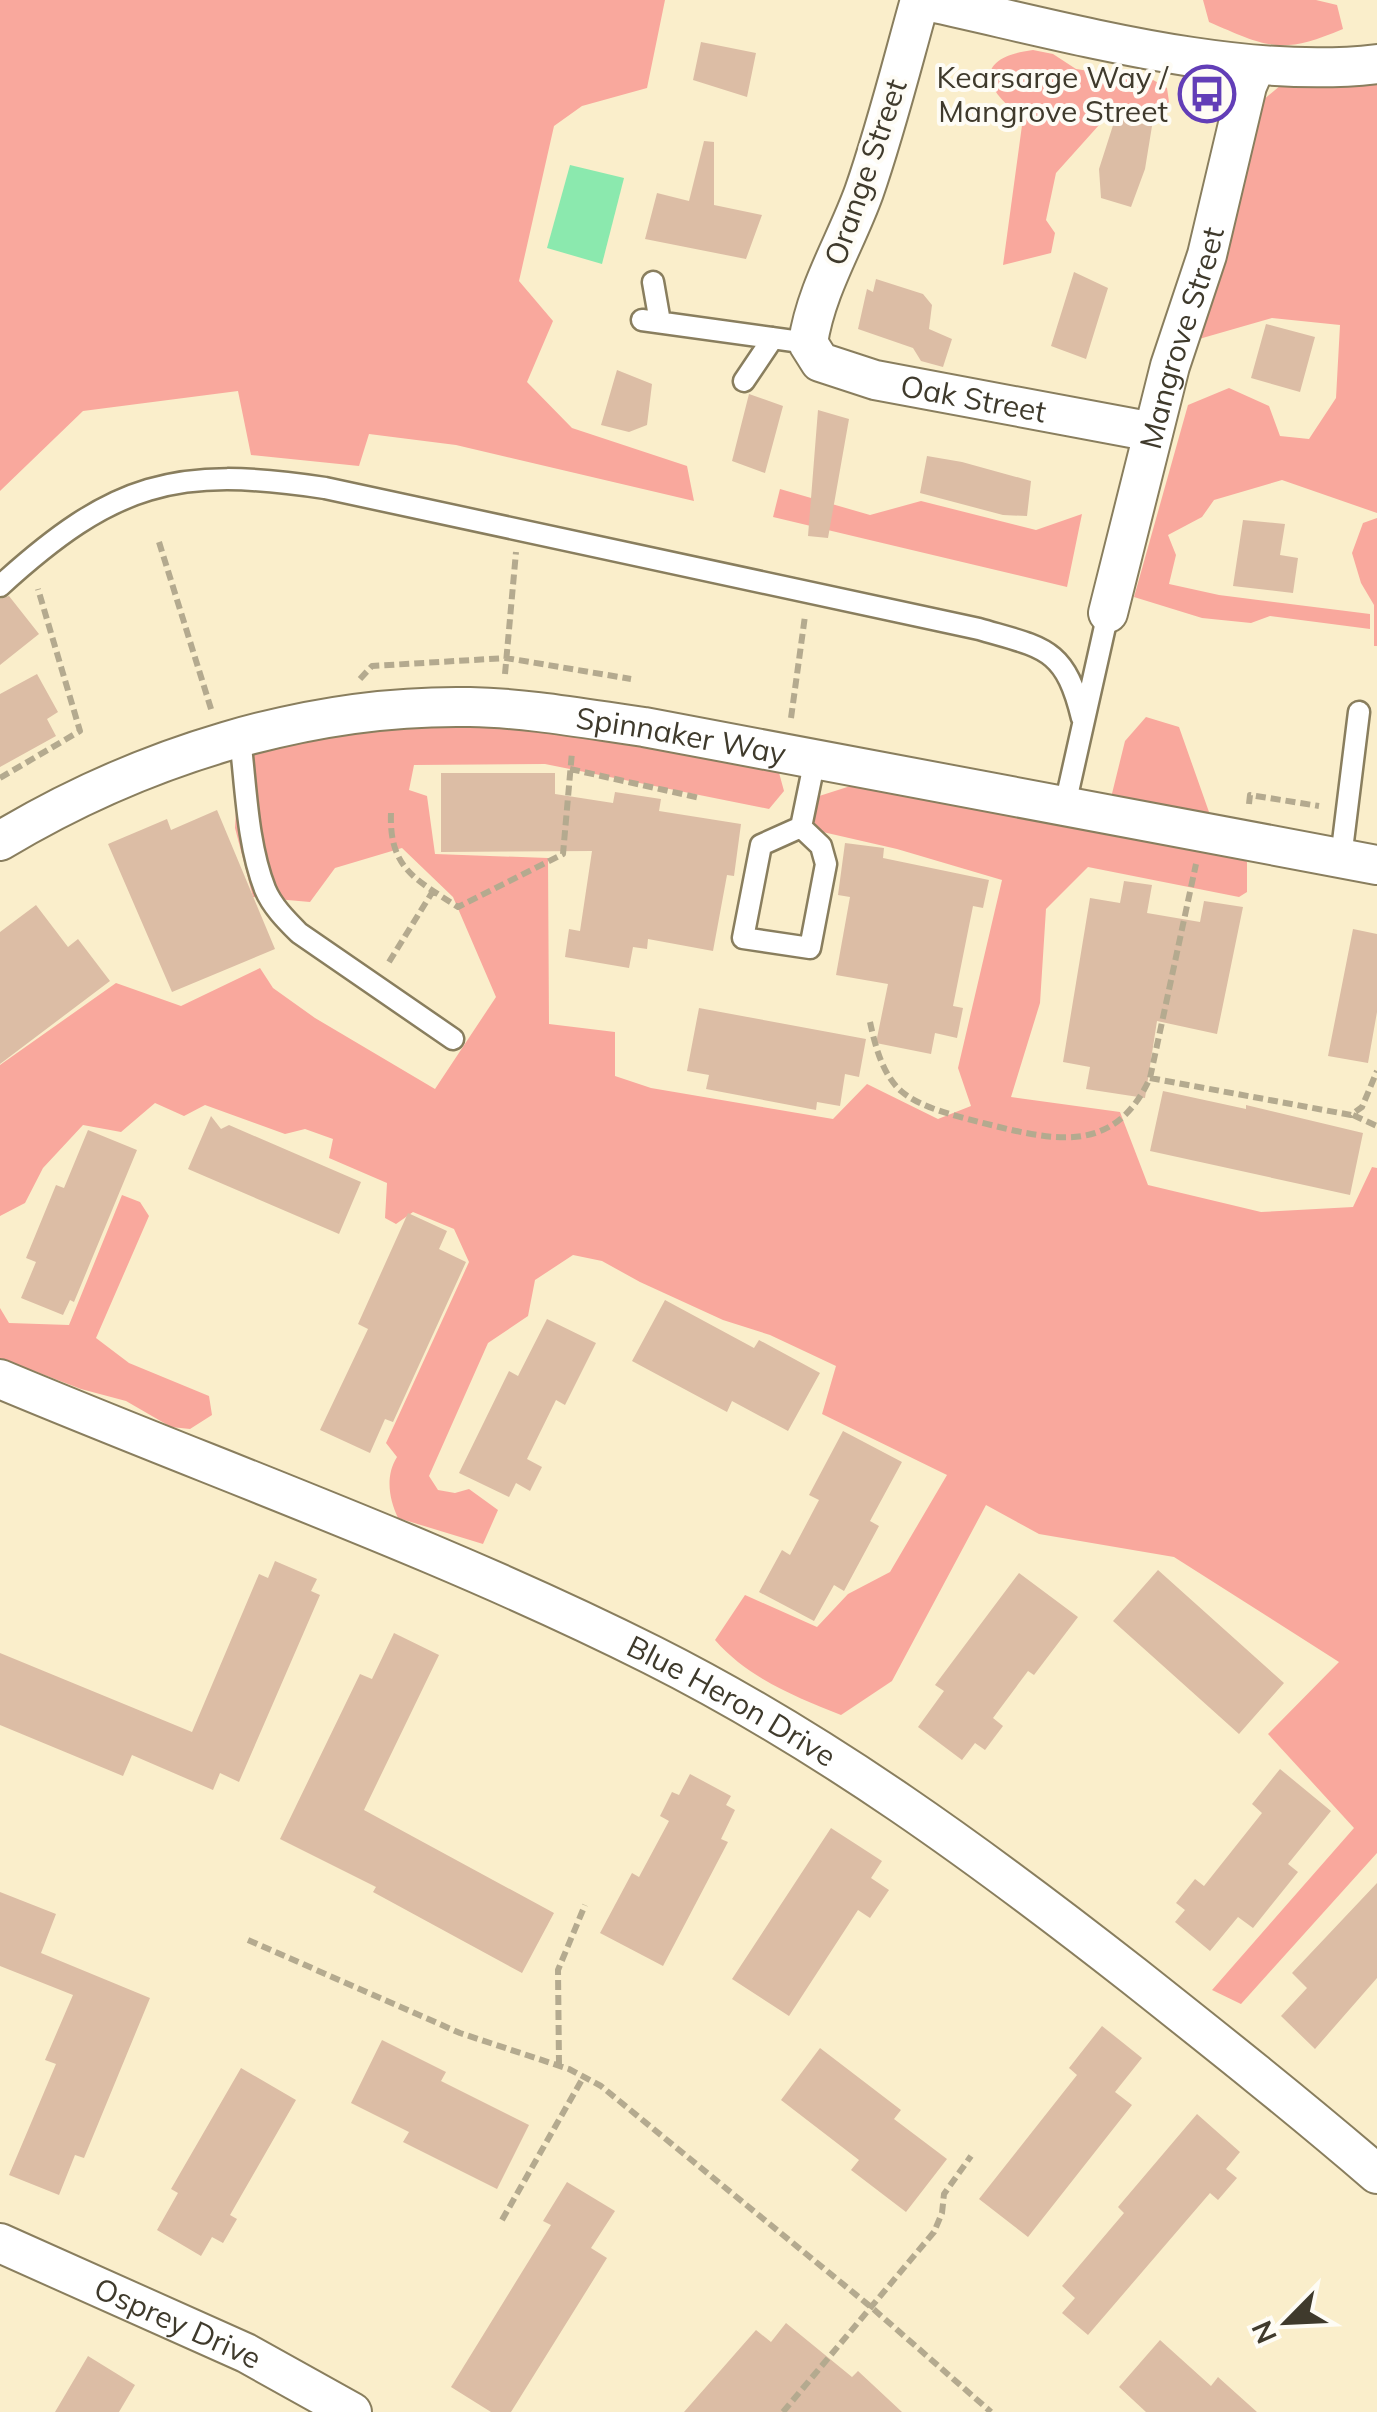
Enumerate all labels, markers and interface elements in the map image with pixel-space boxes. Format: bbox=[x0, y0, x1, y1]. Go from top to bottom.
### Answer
place label: Kearsarge Way / Mangrove Street bbox=[937, 58, 1169, 130]
bus stop icon: Kearsarge Way / Mangrove Street bbox=[1177, 64, 1237, 124]
street label: Orange Street bbox=[815, 74, 915, 270]
street label: Mangrove Street bbox=[1131, 223, 1232, 453]
street label: Oak Street bbox=[897, 366, 1049, 431]
street label: Spinnaker Way bbox=[574, 698, 789, 772]
street label: Blue Heron Drive bbox=[621, 1627, 843, 1775]
street label: Osprey Drive bbox=[88, 2269, 268, 2377]
north arrow bbox=[1237, 2272, 1337, 2372]
text: N bbox=[1243, 2316, 1284, 2349]

